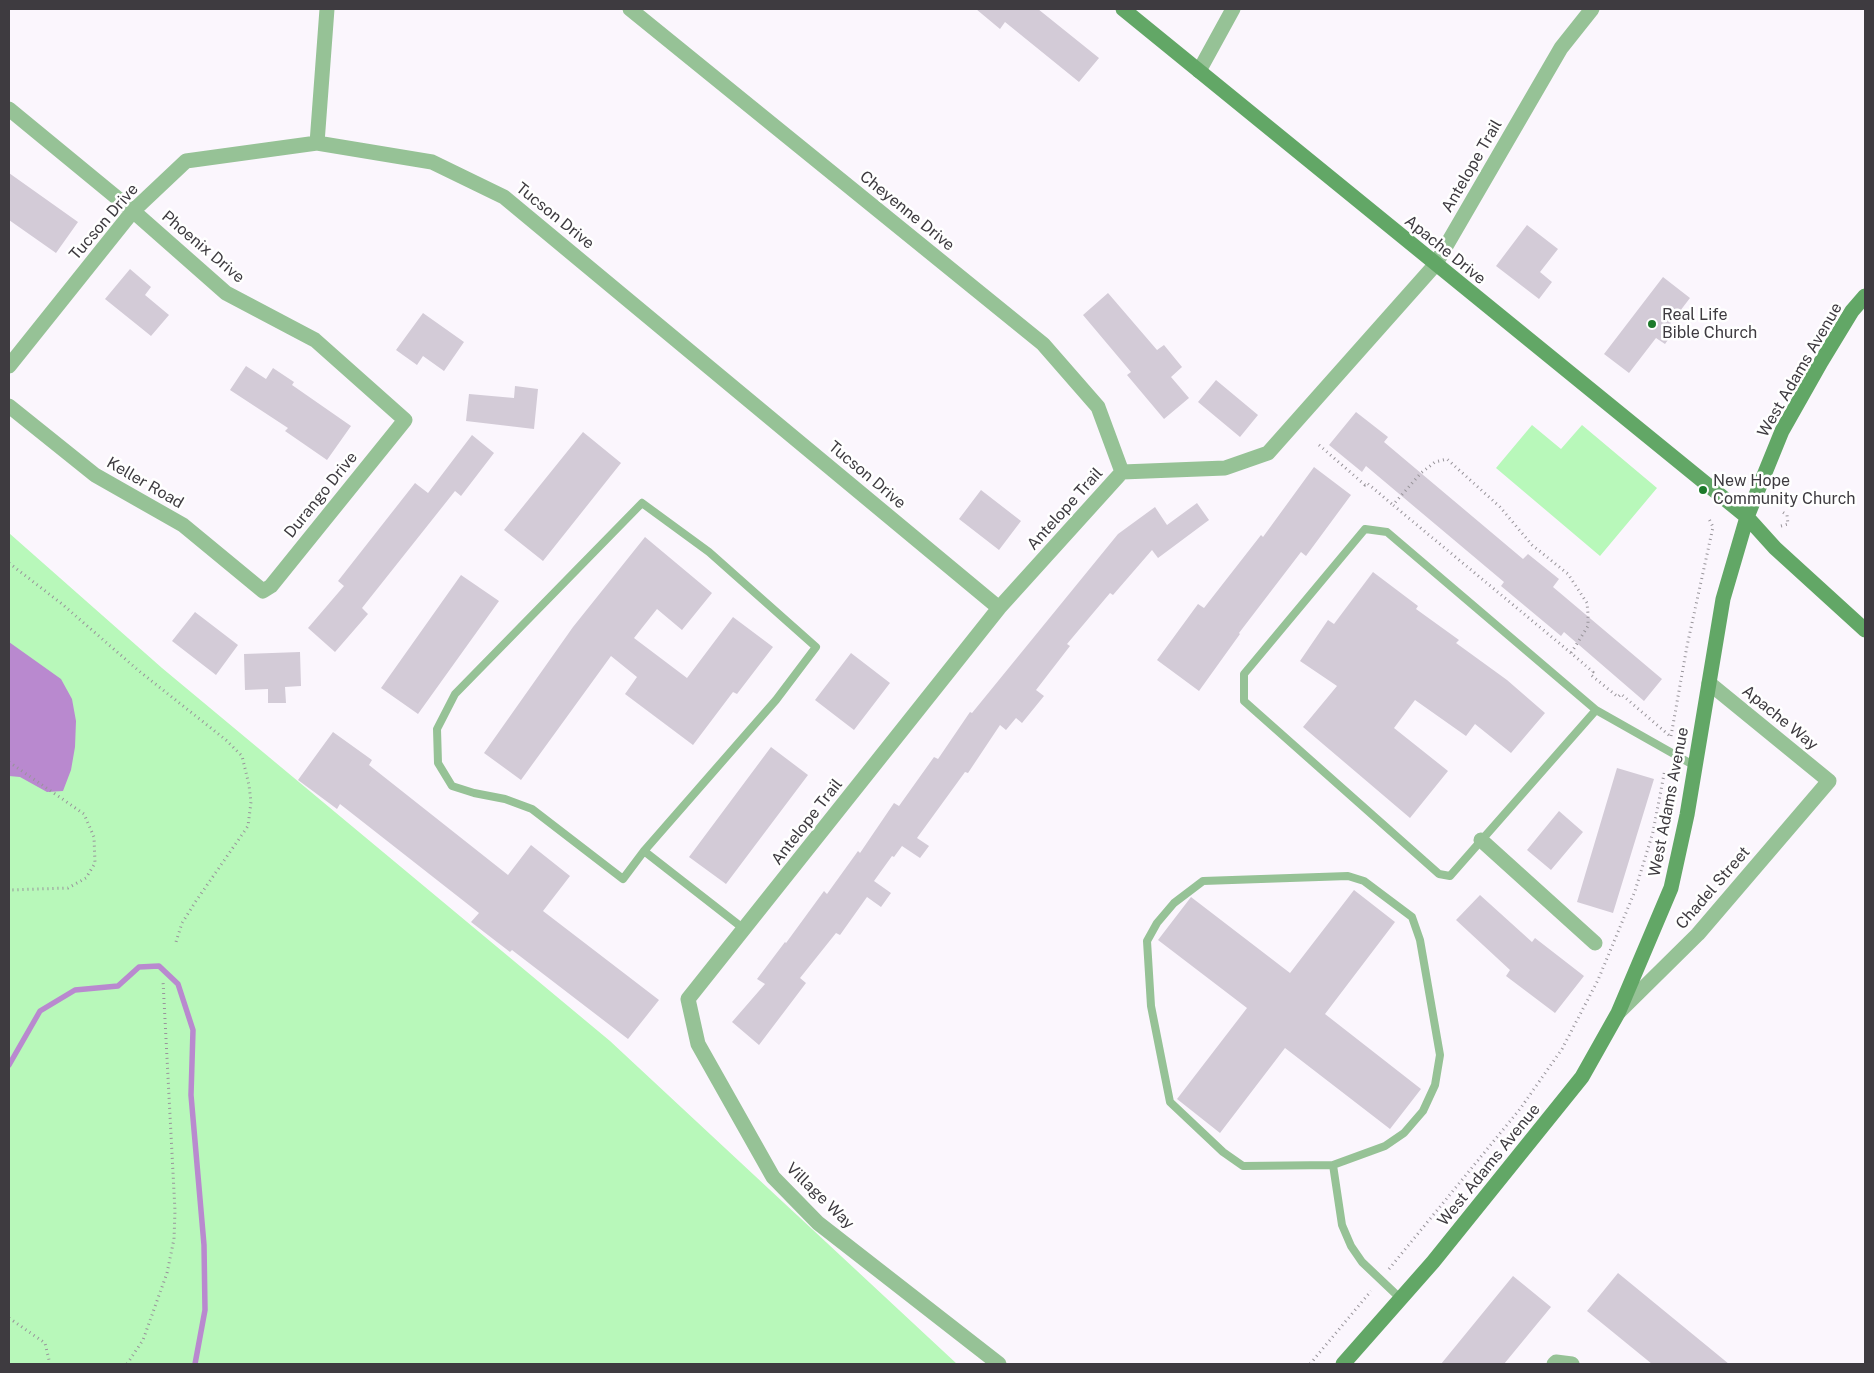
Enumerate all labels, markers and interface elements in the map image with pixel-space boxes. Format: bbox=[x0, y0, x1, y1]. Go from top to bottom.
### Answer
street label: Antelope Trail bbox=[1438, 116, 1506, 216]
street label: Cheyenne Drive bbox=[856, 167, 958, 255]
street label: Tucson Drive bbox=[512, 179, 598, 253]
street label: Tucson Drive bbox=[66, 180, 142, 264]
street label: Phoenix Drive bbox=[158, 207, 248, 287]
street label: Apache Drive bbox=[1401, 211, 1489, 289]
street label: West Adams Avenue bbox=[1754, 299, 1846, 441]
place label: Real Life Bible Church bbox=[1662, 305, 1757, 343]
marker: Real Life Bible Church bbox=[1646, 318, 1658, 330]
street label: Tucson Drive bbox=[824, 437, 910, 513]
street label: Durango Drive bbox=[280, 448, 362, 542]
street label: Keller Road bbox=[103, 453, 187, 513]
street label: Antelope Trail bbox=[1023, 464, 1107, 554]
place label: New Hope Community Church bbox=[1713, 471, 1856, 509]
marker: New Hope Community Church bbox=[1697, 484, 1709, 496]
street label: Apache Way bbox=[1738, 682, 1822, 754]
street label: West Adams Avenue bbox=[1645, 726, 1693, 878]
street label: Antelope Trail bbox=[767, 775, 847, 869]
street label: Chadel Street bbox=[1672, 843, 1754, 933]
street label: West Adams Avenue bbox=[1434, 1100, 1544, 1230]
street label: Village Way bbox=[782, 1159, 858, 1233]

